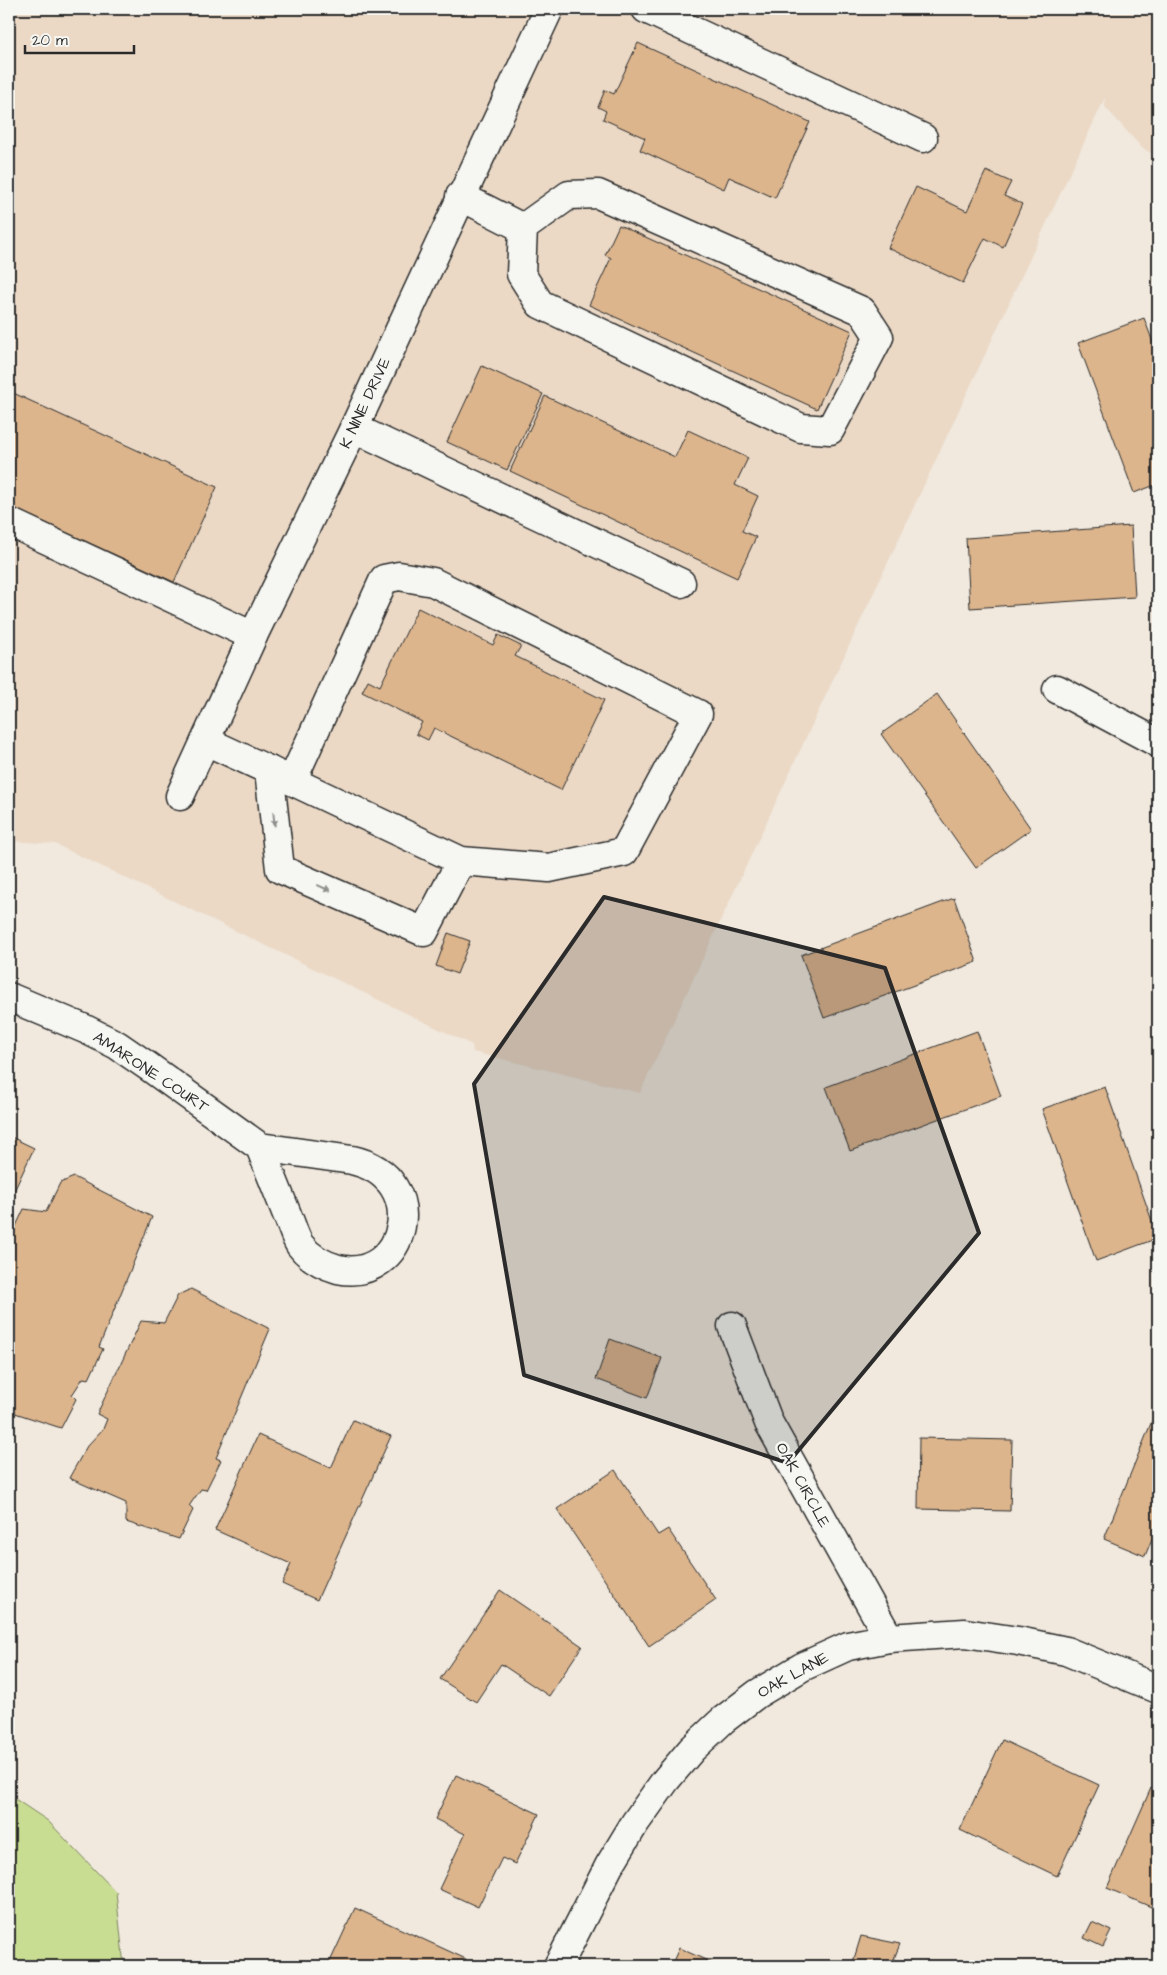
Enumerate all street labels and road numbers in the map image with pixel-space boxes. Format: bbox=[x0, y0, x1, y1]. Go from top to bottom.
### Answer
street label: K NINE DRIVE bbox=[334, 353, 396, 452]
street label: AMARONE COURT bbox=[89, 1026, 213, 1118]
street label: OAK CIRCLE bbox=[771, 1439, 836, 1532]
street label: OAK LANE bbox=[754, 1646, 833, 1704]

